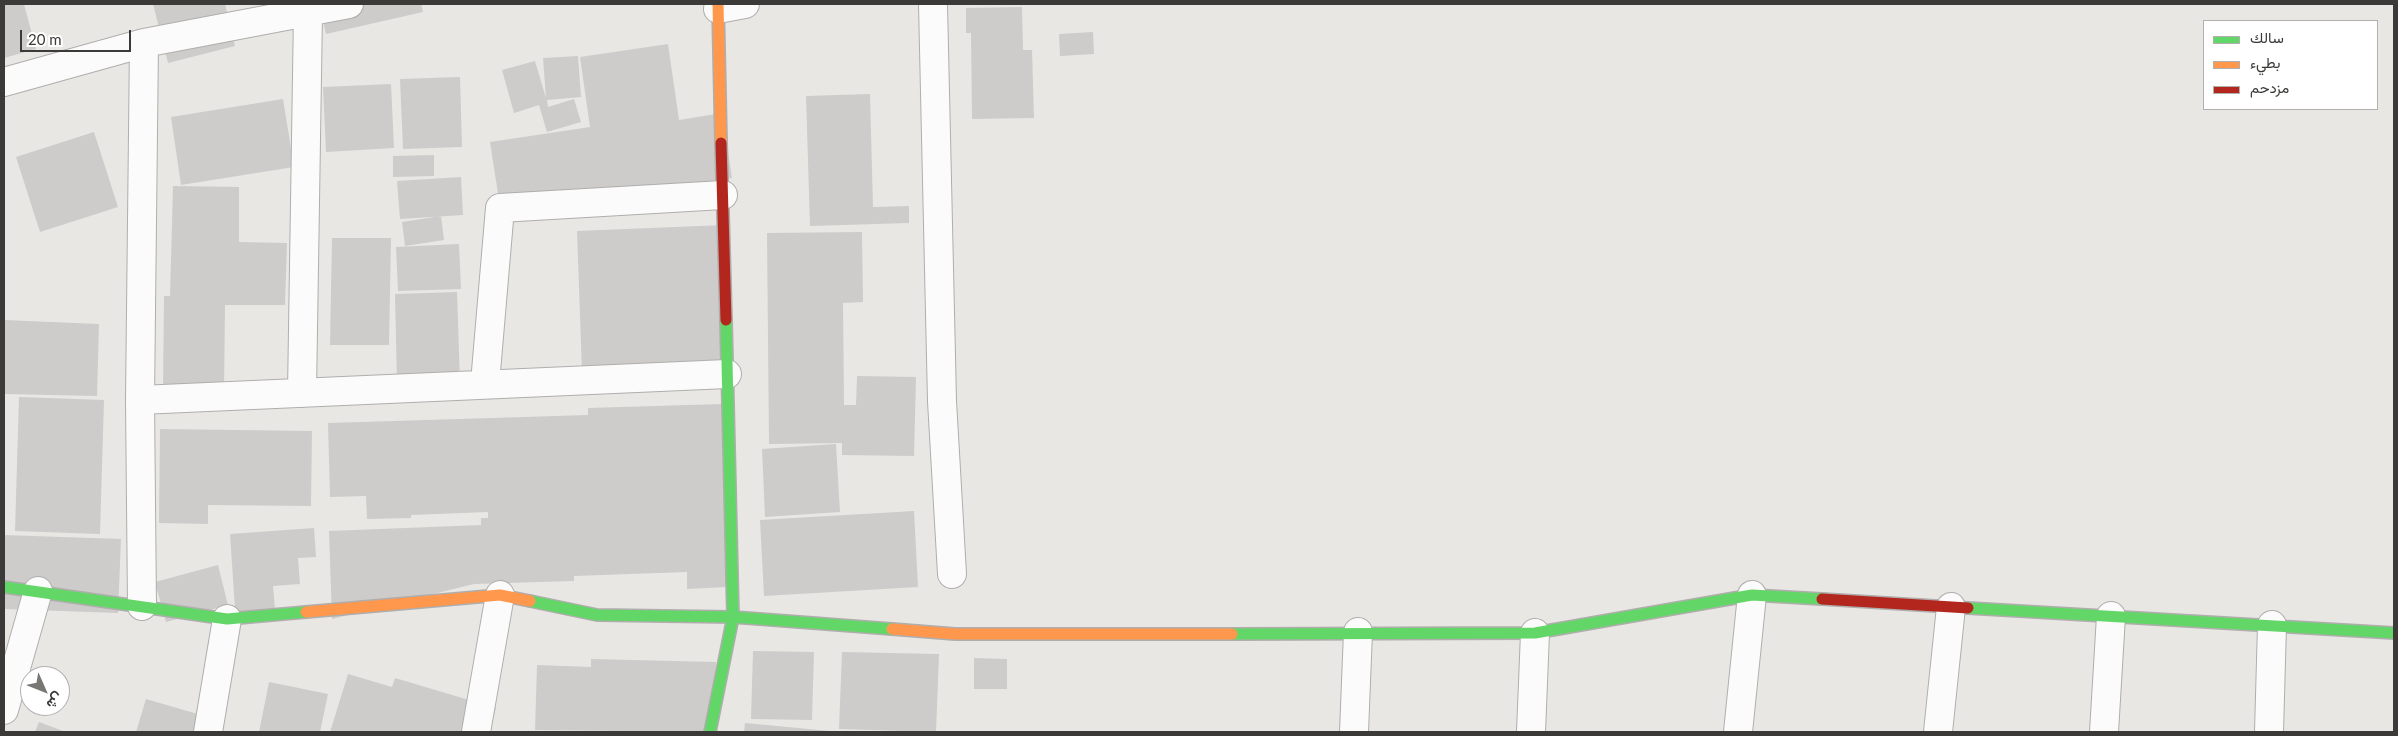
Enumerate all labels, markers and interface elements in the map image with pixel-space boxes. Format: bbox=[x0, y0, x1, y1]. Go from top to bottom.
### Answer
scale bar bbox=[22, 20, 134, 52]
legend bbox=[2203, 20, 2378, 110]
text: سالك bbox=[2250, 28, 2284, 46]
text: 20 m bbox=[28, 30, 62, 48]
text: بطيء bbox=[2250, 53, 2280, 71]
text: مزدحم bbox=[2250, 78, 2289, 96]
north arrow bbox=[20, 666, 70, 716]
text: ش bbox=[43, 689, 67, 713]

